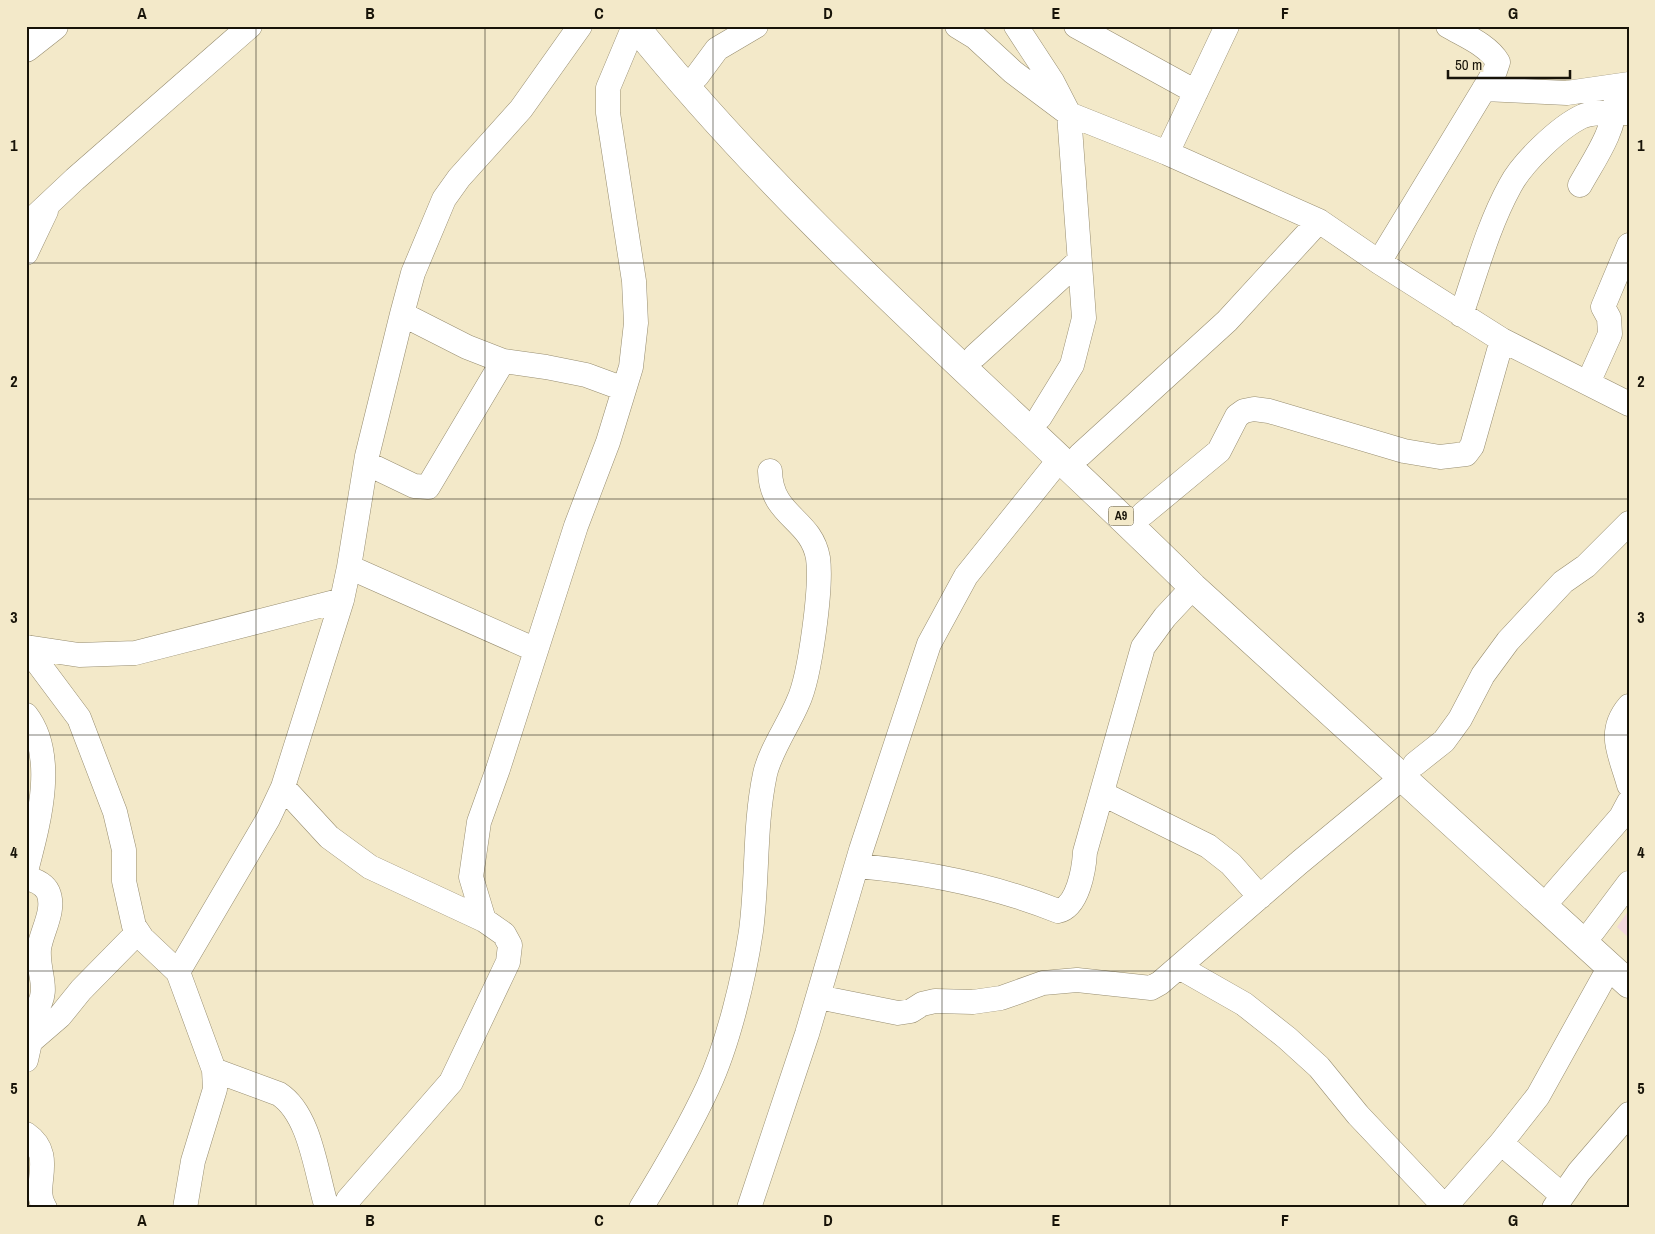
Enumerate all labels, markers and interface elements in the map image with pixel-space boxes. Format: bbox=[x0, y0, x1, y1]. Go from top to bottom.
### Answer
text: A bbox=[137, 2, 147, 24]
text: B bbox=[365, 2, 375, 24]
text: C bbox=[594, 2, 604, 24]
text: D bbox=[823, 2, 833, 24]
text: E bbox=[1052, 2, 1061, 24]
text: F bbox=[1281, 2, 1289, 24]
text: G bbox=[1508, 2, 1518, 24]
scale bar bbox=[1448, 48, 1570, 80]
text: 50 m bbox=[1455, 54, 1482, 75]
text: 1 bbox=[10, 134, 18, 156]
text: 1 bbox=[1637, 134, 1645, 156]
text: 2 bbox=[10, 370, 18, 392]
text: 2 bbox=[1637, 370, 1645, 392]
road number: A9 bbox=[1108, 506, 1134, 526]
text: 3 bbox=[10, 606, 18, 628]
text: 3 bbox=[1637, 606, 1645, 628]
text: 4 bbox=[10, 841, 18, 863]
text: 4 bbox=[1637, 841, 1645, 863]
text: 5 bbox=[10, 1077, 18, 1099]
text: 5 bbox=[1637, 1077, 1645, 1099]
text: A bbox=[137, 1209, 147, 1231]
text: B bbox=[365, 1209, 375, 1231]
text: C bbox=[594, 1209, 604, 1231]
text: D bbox=[823, 1209, 833, 1231]
text: E bbox=[1052, 1209, 1061, 1231]
text: F bbox=[1281, 1209, 1289, 1231]
text: G bbox=[1508, 1209, 1518, 1231]

